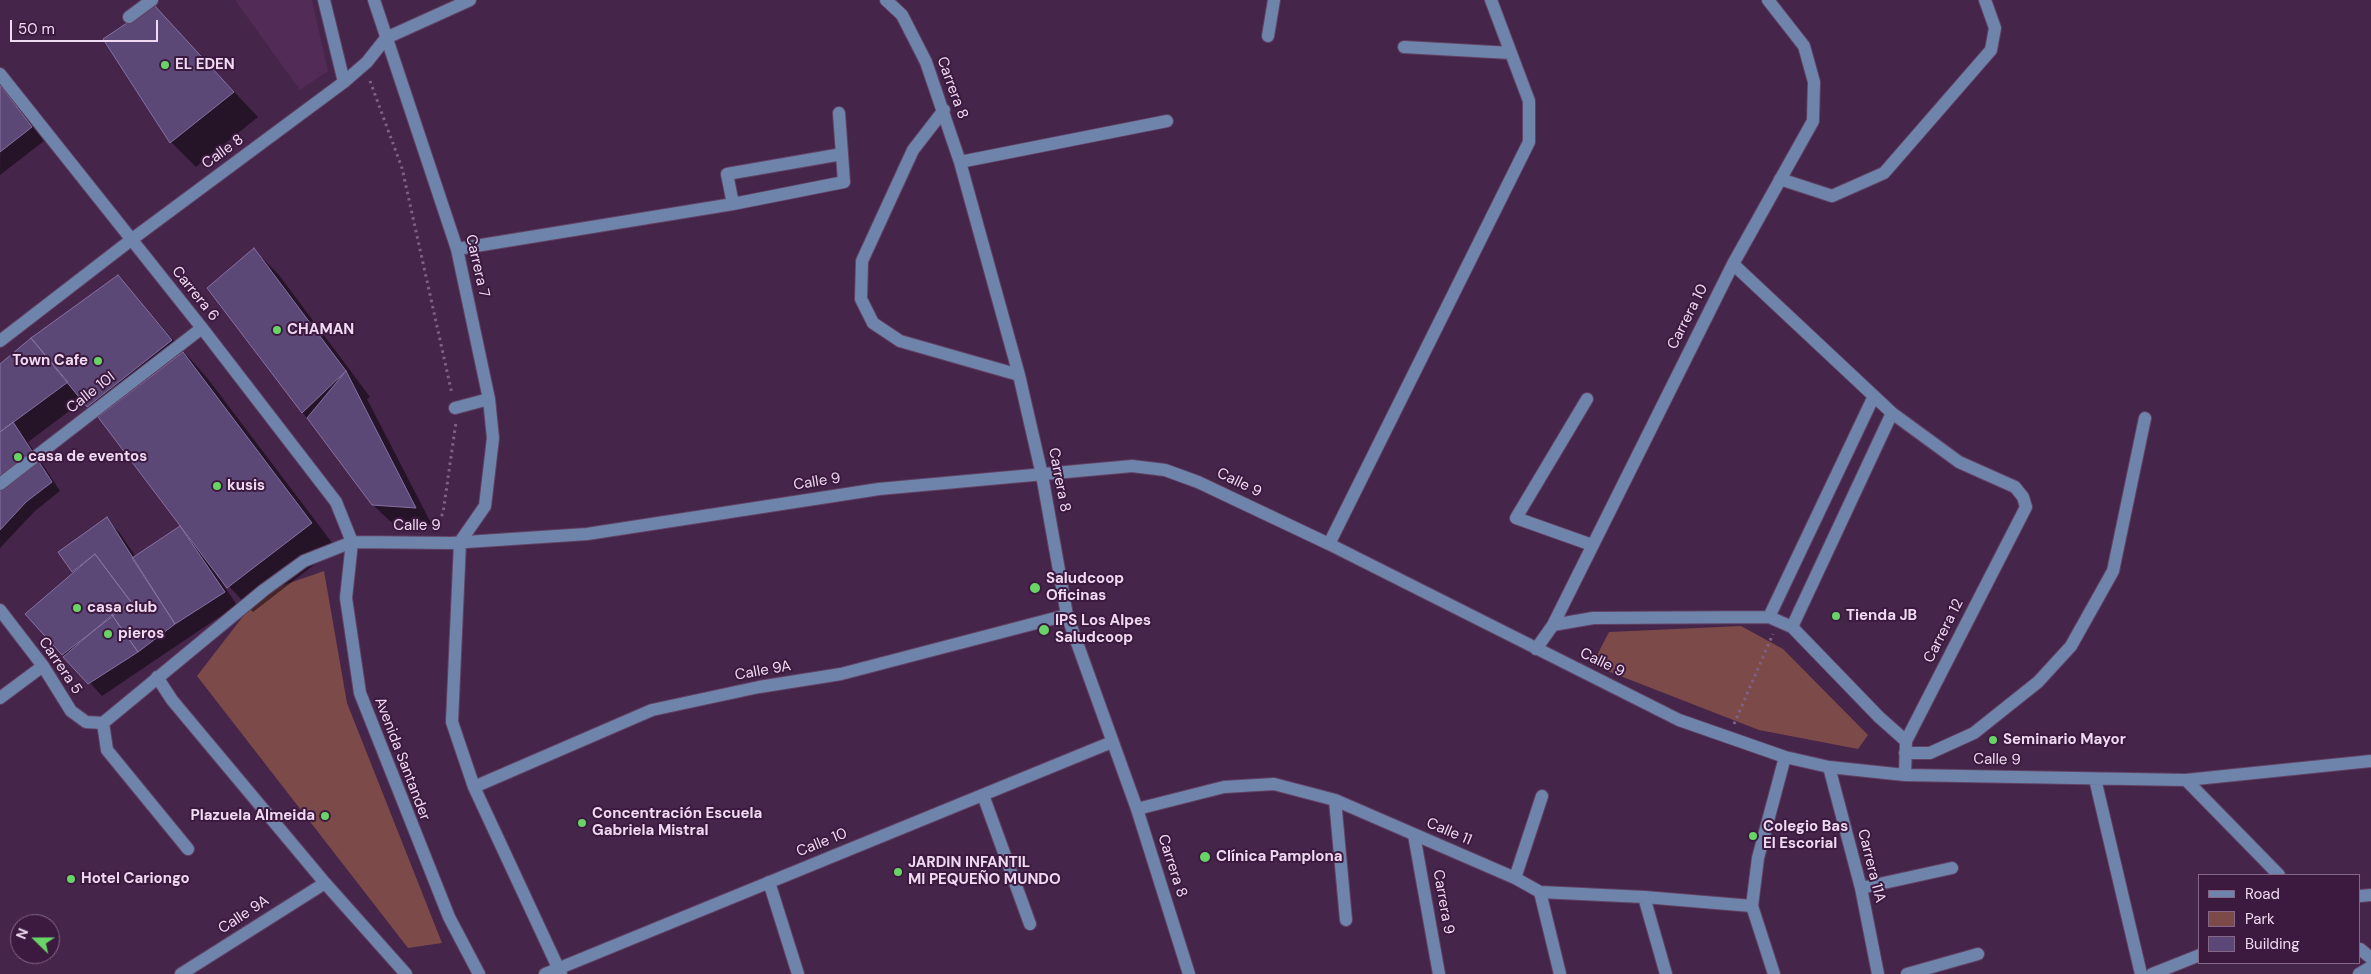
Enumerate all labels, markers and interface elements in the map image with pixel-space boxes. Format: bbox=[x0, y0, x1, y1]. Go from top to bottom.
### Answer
scale bar bbox=[12, 10, 160, 42]
text: 50 m bbox=[18, 19, 55, 39]
street label: Carrera 8 bbox=[932, 54, 972, 122]
place label: EL EDEN bbox=[175, 56, 235, 74]
marker: EL EDEN bbox=[159, 59, 171, 71]
street label: Calle 8 bbox=[199, 131, 247, 173]
street label: Carrera 7 bbox=[461, 233, 493, 299]
street label: Carrera 6 bbox=[167, 263, 223, 325]
street label: Carrera 10 bbox=[1664, 281, 1712, 353]
place label: CHAMAN bbox=[287, 321, 354, 339]
marker: CHAMAN bbox=[271, 324, 283, 336]
place label: Town Cafe bbox=[12, 352, 88, 370]
marker: Town Cafe bbox=[92, 355, 104, 367]
street label: Calle 10I bbox=[63, 368, 119, 418]
street label: Carrera 8 bbox=[1044, 446, 1074, 514]
place label: casa de eventos bbox=[28, 448, 147, 466]
marker: casa de eventos bbox=[12, 451, 24, 463]
street label: Calle 9 bbox=[1214, 464, 1264, 502]
street label: Calle 9 bbox=[792, 469, 842, 495]
place label: kusis bbox=[227, 477, 265, 495]
marker: kusis bbox=[211, 480, 223, 492]
street label: Calle 9 bbox=[393, 517, 441, 535]
place label: Saludcoop Oficinas bbox=[1046, 570, 1124, 605]
marker: Saludcoop Oficinas bbox=[1028, 581, 1042, 595]
street label: Carrera 12 bbox=[1920, 596, 1968, 666]
place label: casa club bbox=[87, 599, 157, 617]
marker: casa club bbox=[71, 602, 83, 614]
place label: Tienda JB bbox=[1846, 607, 1917, 625]
marker: Tienda JB bbox=[1830, 610, 1842, 622]
place label: IPS Los Alpes Saludcoop bbox=[1055, 612, 1151, 647]
marker: IPS Los Alpes Saludcoop bbox=[1037, 623, 1051, 637]
place label: pieros bbox=[118, 625, 164, 643]
marker: pieros bbox=[102, 628, 114, 640]
street label: Carrera 5 bbox=[34, 634, 86, 698]
street label: Calle 9 bbox=[1577, 644, 1627, 682]
street label: Calle 9A bbox=[733, 657, 793, 685]
street label: Avenida Santander bbox=[370, 695, 434, 823]
place label: Seminario Mayor bbox=[2003, 731, 2126, 749]
marker: Seminario Mayor bbox=[1987, 734, 1999, 746]
street label: Calle 9 bbox=[1973, 751, 2021, 769]
place label: Concentración Escuela Gabriela Mistral bbox=[592, 805, 762, 840]
place label: Plazuela Almeida bbox=[191, 807, 315, 825]
marker: Plazuela Almeida bbox=[319, 810, 331, 822]
street label: Calle 11 bbox=[1424, 814, 1474, 850]
marker: Concentración Escuela Gabriela Mistral bbox=[576, 817, 588, 829]
place label: Colegio Bas El Escorial bbox=[1763, 818, 1848, 853]
street label: Calle 10 bbox=[794, 825, 850, 861]
street label: Carrera 11A bbox=[1853, 827, 1889, 905]
marker: Colegio Bas El Escorial bbox=[1747, 830, 1759, 842]
street label: Carrera 8 bbox=[1153, 832, 1191, 900]
place label: Clínica Pamplona bbox=[1216, 848, 1343, 866]
marker: Clínica Pamplona bbox=[1198, 850, 1212, 864]
place label: JARDIN INFANTIL MI PEQUEÑO MUNDO bbox=[908, 854, 1061, 889]
marker: JARDIN INFANTIL MI PEQUEÑO MUNDO bbox=[892, 866, 904, 878]
street label: Carrera 9 bbox=[1428, 868, 1458, 936]
place label: Hotel Cariongo bbox=[81, 870, 190, 888]
marker: Hotel Cariongo bbox=[65, 873, 77, 885]
legend bbox=[2198, 874, 2361, 964]
text: Road bbox=[2245, 884, 2280, 904]
street label: Calle 9A bbox=[215, 892, 273, 938]
text: Park bbox=[2245, 909, 2275, 929]
north arrow bbox=[10, 914, 60, 964]
text: N bbox=[12, 926, 32, 942]
text: Building bbox=[2245, 934, 2300, 954]

